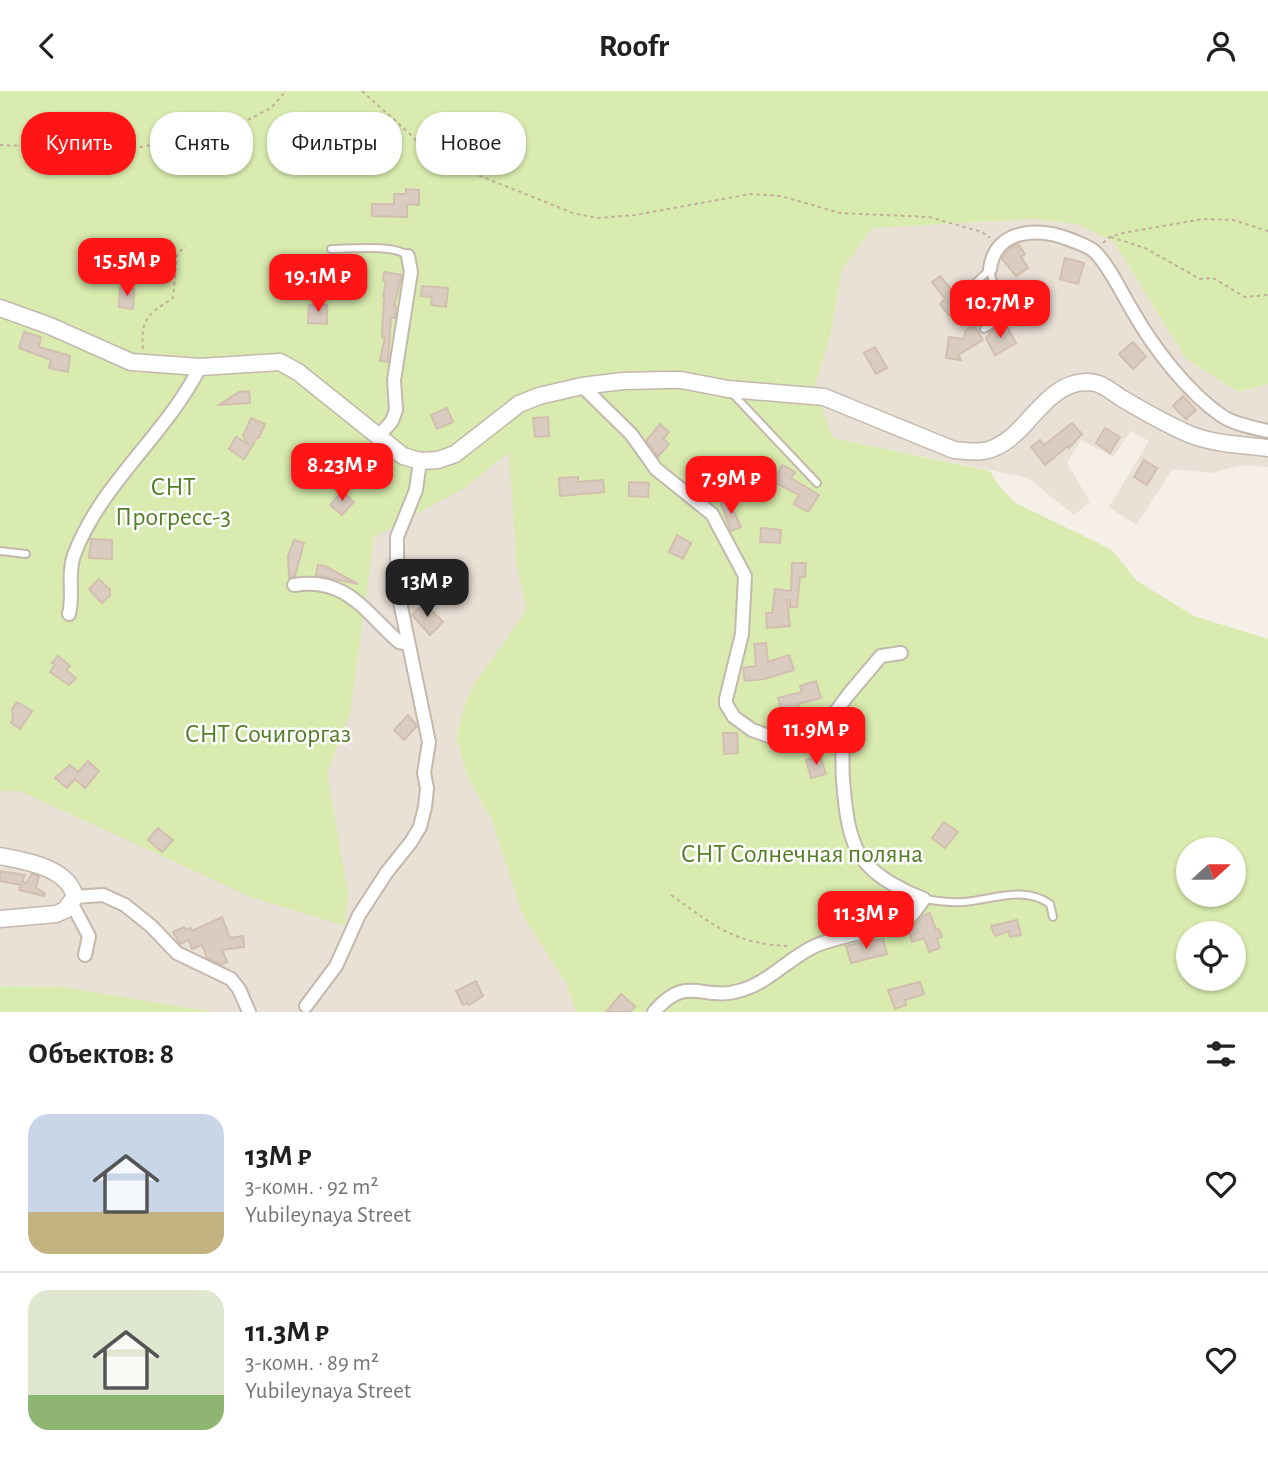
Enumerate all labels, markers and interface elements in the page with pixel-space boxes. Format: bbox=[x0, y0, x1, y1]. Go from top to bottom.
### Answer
icon: back bbox=[28, 27, 66, 65]
icon: person bbox=[1202, 27, 1240, 65]
text: Roofr bbox=[599, 30, 669, 62]
chip: Купить bbox=[21, 112, 136, 175]
chip: Снять bbox=[150, 112, 253, 175]
chip: Фильтры bbox=[267, 112, 402, 175]
chip: Новое bbox=[416, 112, 526, 175]
pin: 15.5M ₽ bbox=[62, 239, 192, 298]
text: 15.5M ₽ bbox=[94, 249, 160, 272]
pin: 19.1M ₽ bbox=[253, 255, 383, 314]
text: 19.1M ₽ bbox=[285, 265, 351, 288]
pin: 10.7M ₽ bbox=[935, 281, 1065, 340]
text: 10.7M ₽ bbox=[966, 291, 1034, 314]
pin: 8.23M ₽ bbox=[277, 443, 407, 503]
text: 8.23M ₽ bbox=[307, 454, 377, 477]
pin: 7.9M ₽ bbox=[674, 457, 788, 516]
text: 7.9M ₽ bbox=[702, 467, 760, 490]
park label: СНТ Прогресс-3 bbox=[115, 474, 231, 530]
pin: 13M ₽ bbox=[378, 559, 476, 619]
text: 13M ₽ bbox=[402, 570, 452, 593]
pin: 11.9M ₽ bbox=[751, 707, 881, 767]
text: 11.9M ₽ bbox=[783, 718, 849, 741]
park label: СНТ Сочигоргаз bbox=[185, 721, 351, 747]
north arrow bbox=[1176, 837, 1246, 907]
map controls bbox=[1176, 837, 1246, 991]
park label: СНТ Солнечная поляна bbox=[681, 841, 923, 867]
pin: 11.3M ₽ bbox=[801, 891, 931, 951]
text: 11.3M ₽ bbox=[834, 902, 898, 925]
button: locate bbox=[1176, 921, 1246, 991]
icon: filters bbox=[1202, 1035, 1240, 1073]
text: Объектов: 8 bbox=[28, 1039, 174, 1069]
text: 13M ₽ bbox=[245, 1141, 311, 1171]
icon: home bbox=[84, 1142, 168, 1226]
icon: heart bbox=[1202, 1165, 1240, 1203]
text: 3-комн. · 92 m² bbox=[245, 1176, 379, 1199]
text: Yubileynaya Street bbox=[245, 1204, 411, 1227]
text: 11.3M ₽ bbox=[245, 1317, 329, 1347]
icon: home bbox=[84, 1318, 168, 1402]
icon: heart bbox=[1202, 1341, 1240, 1379]
text: 3-комн. · 89 m² bbox=[245, 1352, 379, 1375]
text: Yubileynaya Street bbox=[245, 1380, 411, 1403]

